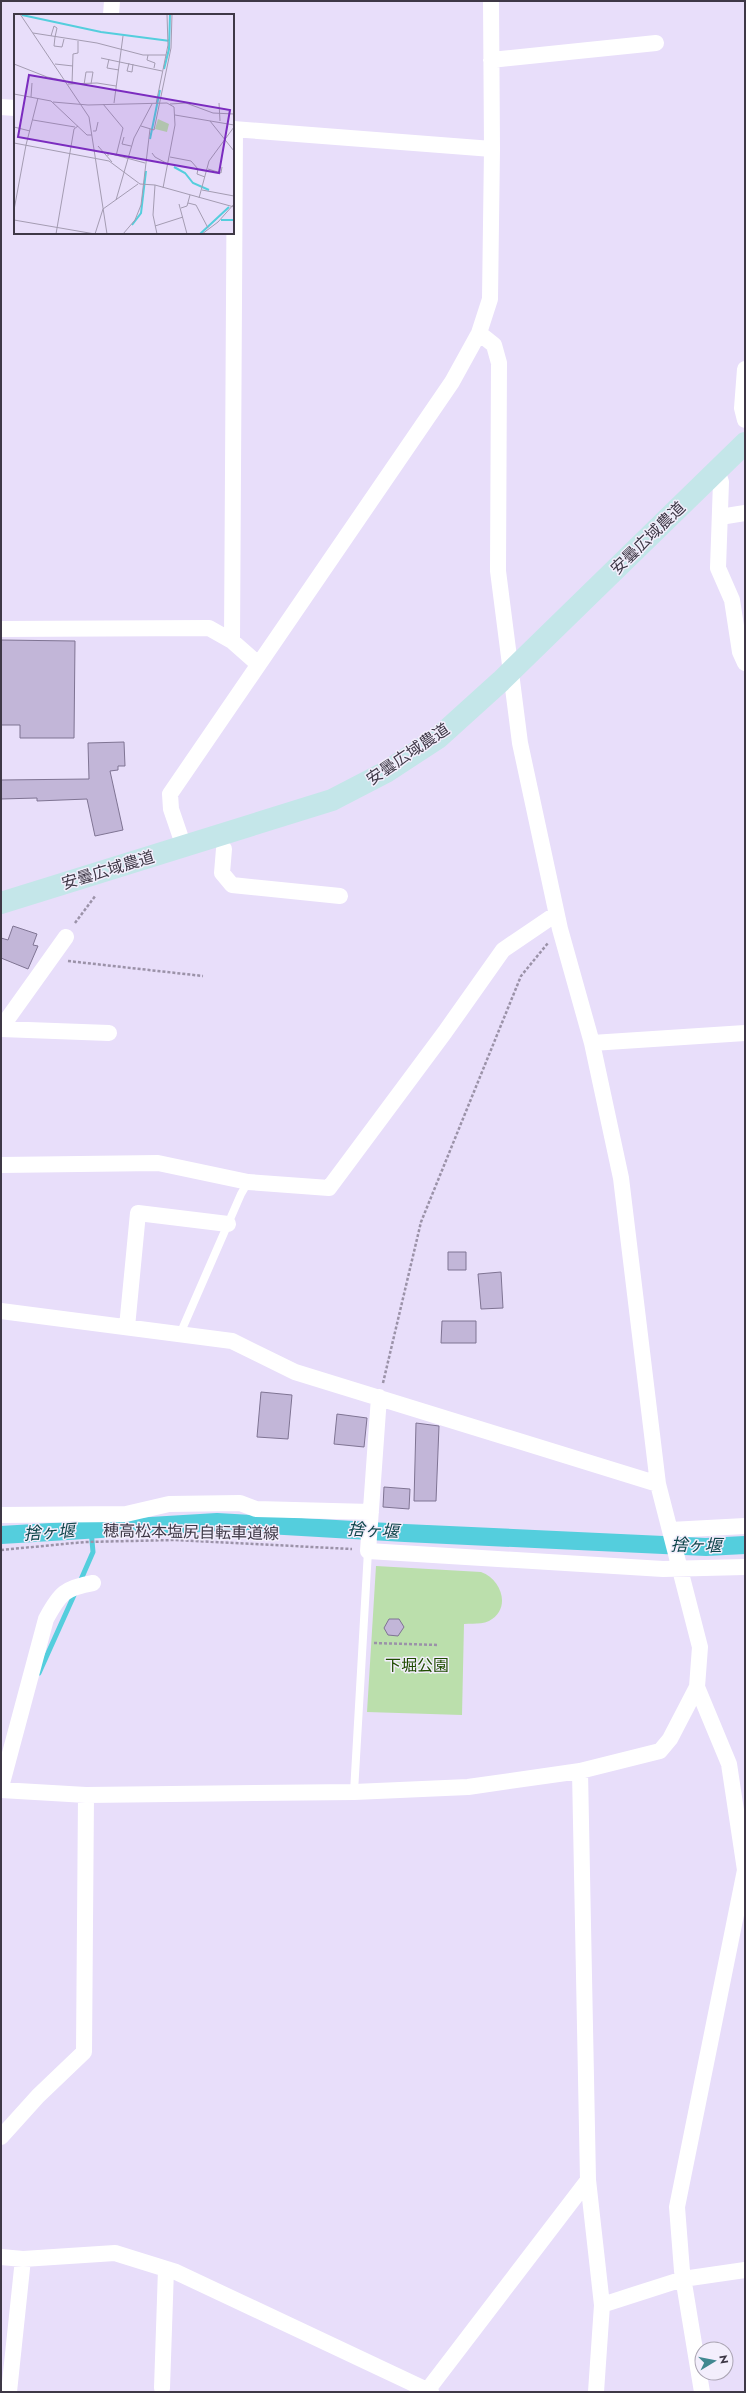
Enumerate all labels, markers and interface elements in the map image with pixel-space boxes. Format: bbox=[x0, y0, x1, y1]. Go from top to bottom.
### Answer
inset map bbox=[14, 14, 234, 234]
street label: 安曇広域農道 bbox=[605, 496, 691, 580]
street label: 安曇広域農道 bbox=[362, 718, 454, 790]
street label: 安曇広域農道 bbox=[59, 845, 157, 895]
water label: 捨ヶ堰 bbox=[347, 1517, 402, 1543]
water label: 捨ヶ堰 bbox=[23, 1518, 78, 1546]
street label: 穂高松本塩尻自転車道線 bbox=[103, 1519, 279, 1545]
water label: 捨ヶ堰 bbox=[670, 1533, 725, 1557]
park label: 下堀公園 bbox=[385, 1654, 449, 1677]
north arrow bbox=[694, 2341, 734, 2381]
text: N bbox=[715, 2354, 732, 2365]

